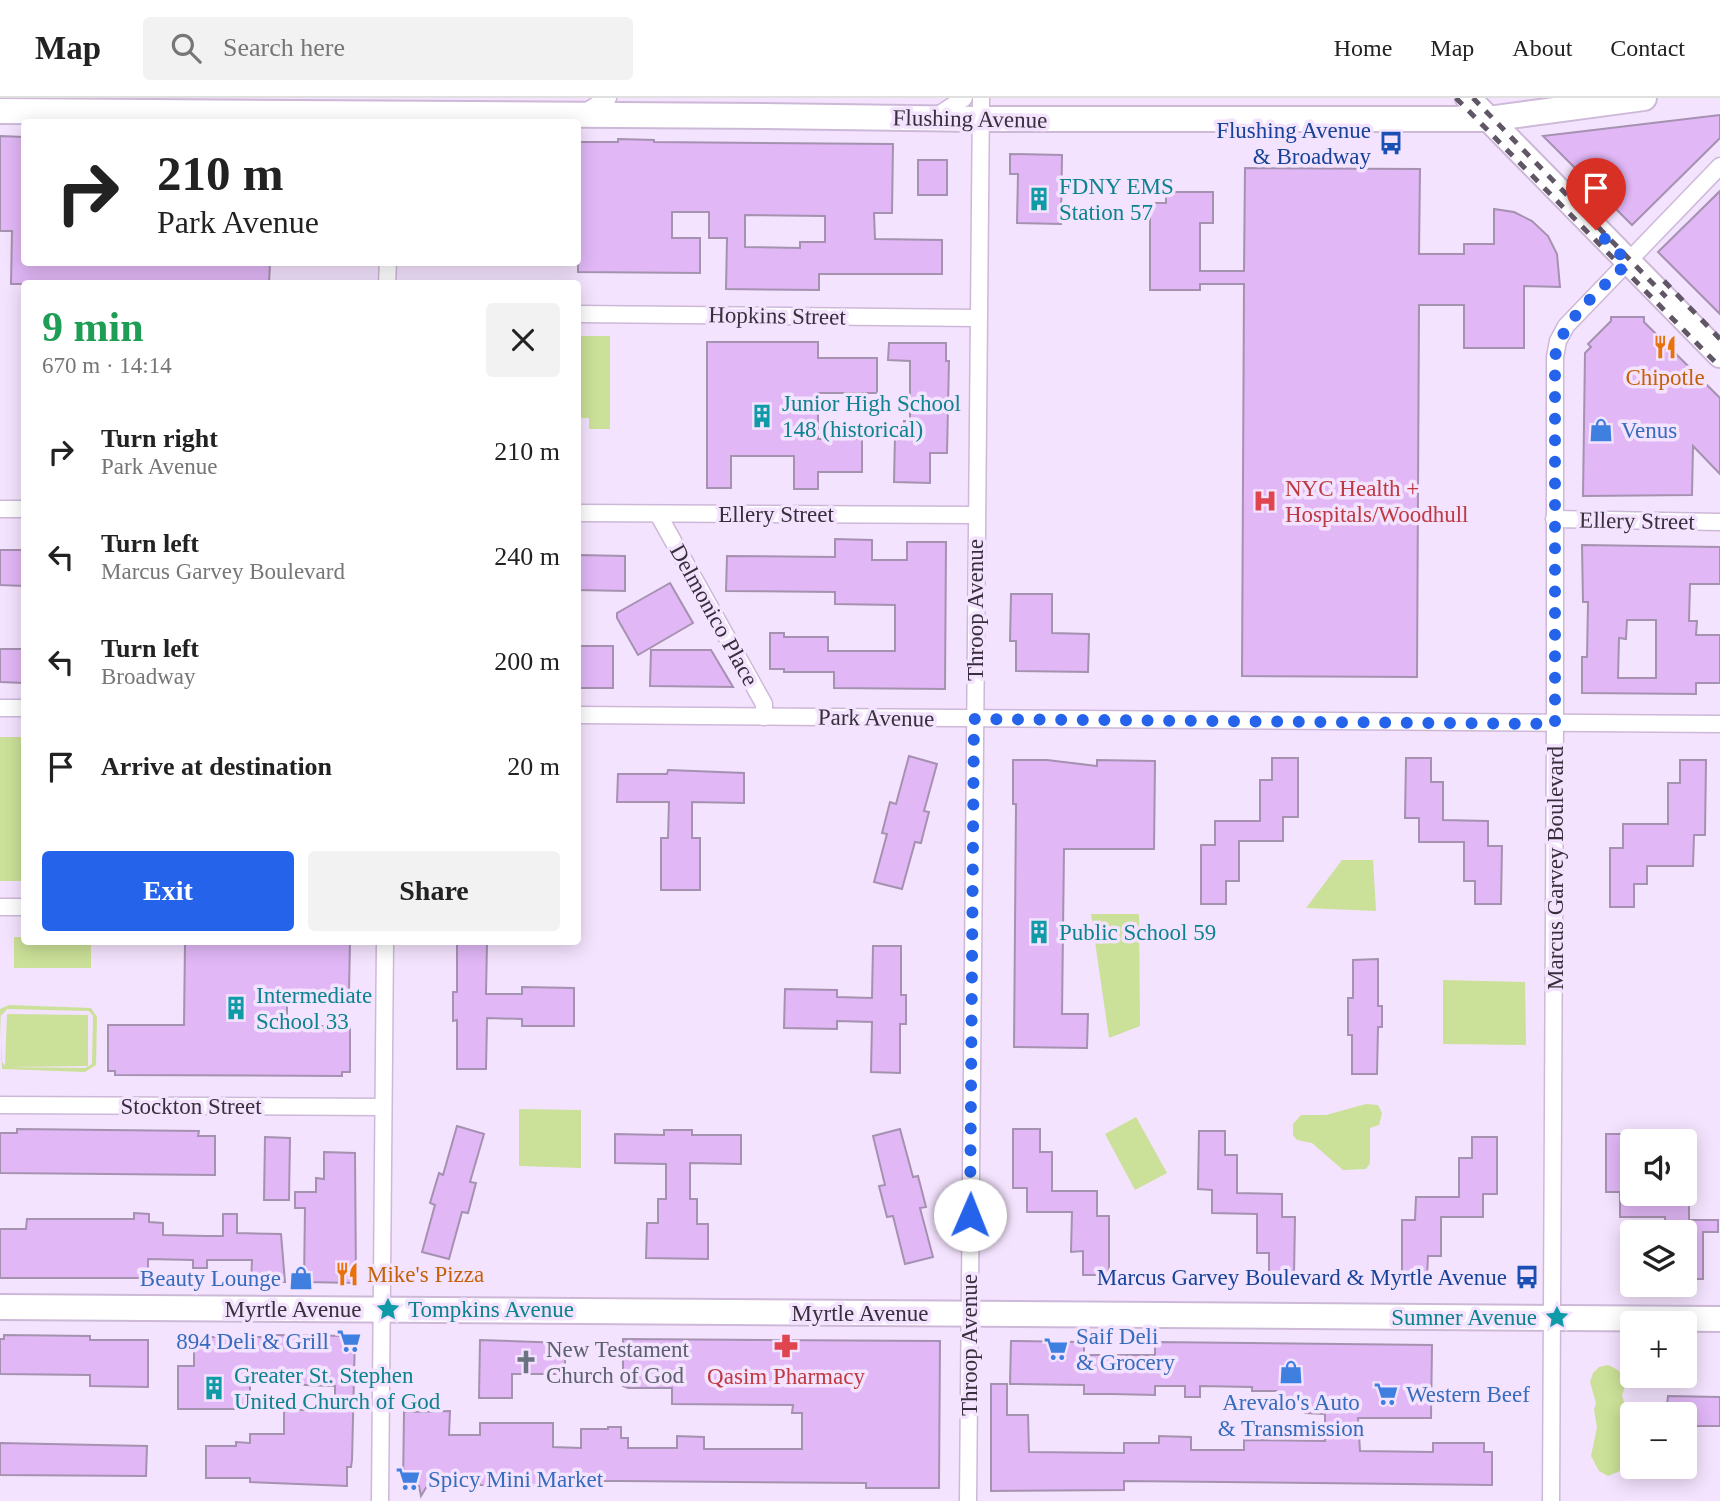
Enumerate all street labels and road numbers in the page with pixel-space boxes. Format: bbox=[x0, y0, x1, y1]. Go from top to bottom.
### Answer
street label: Flushing Avenue bbox=[892, 105, 1048, 133]
street label: Hopkins Street bbox=[708, 302, 846, 330]
street label: Ellery Street bbox=[718, 502, 834, 527]
street label: Ellery Street bbox=[1579, 507, 1696, 535]
street label: Throop Avenue bbox=[963, 539, 988, 681]
street label: Delmonico Place bbox=[665, 540, 763, 690]
street label: Park Avenue bbox=[818, 704, 934, 732]
street label: Marcus Garvey Boulevard bbox=[1543, 746, 1568, 990]
street label: Stockton Street bbox=[120, 1094, 262, 1119]
street label: Throop Avenue bbox=[957, 1274, 982, 1416]
street label: Myrtle Avenue bbox=[225, 1297, 361, 1322]
street label: Myrtle Avenue bbox=[792, 1301, 928, 1326]

